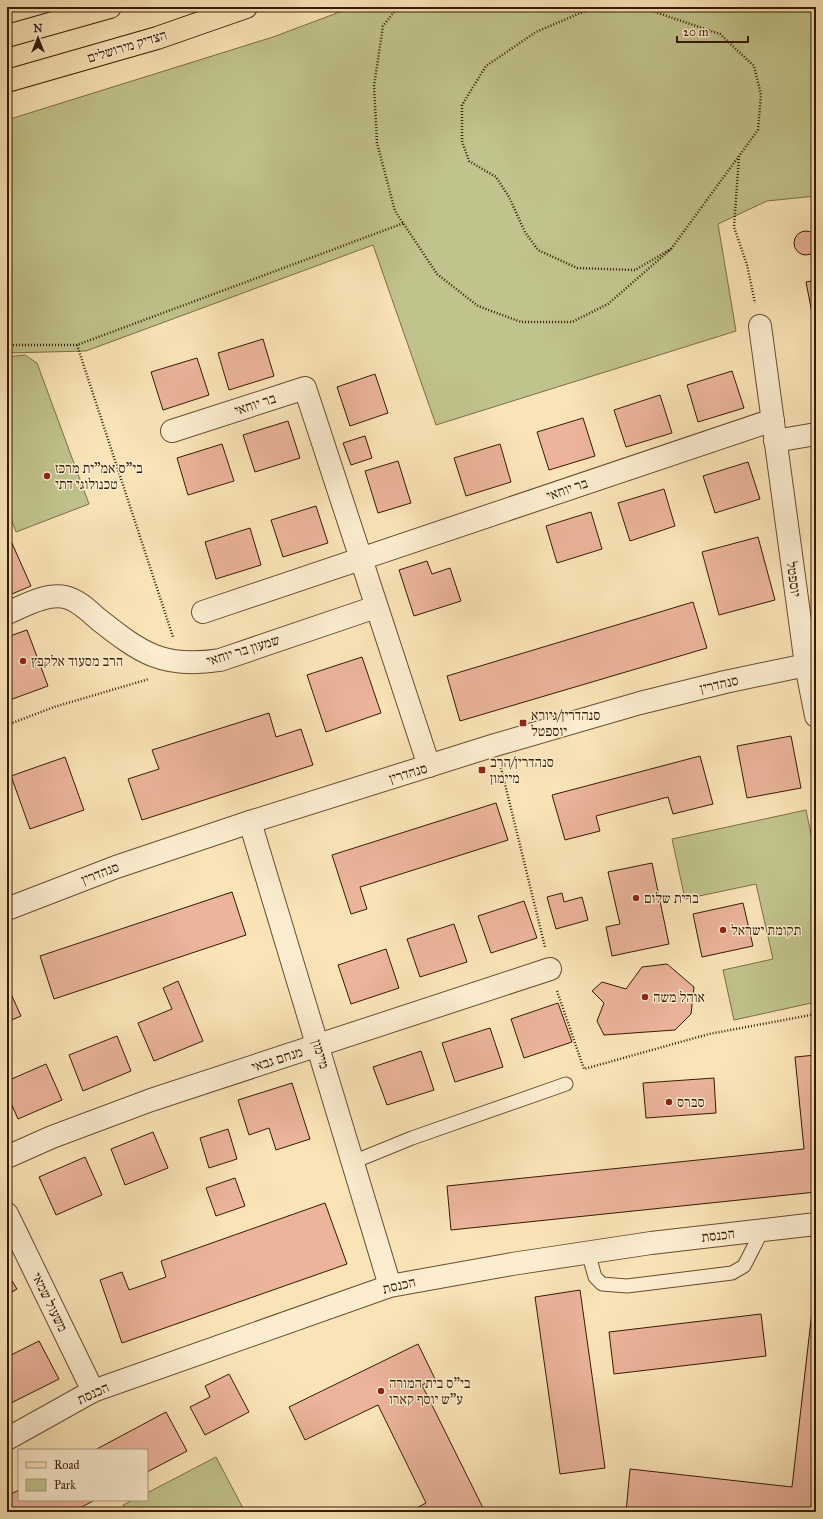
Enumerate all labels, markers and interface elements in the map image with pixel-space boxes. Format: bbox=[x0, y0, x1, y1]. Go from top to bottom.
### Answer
north arrow bbox=[18, 18, 58, 58]
scale bar bbox=[677, 18, 748, 44]
text: N bbox=[33, 22, 43, 35]
text: 20 m bbox=[683, 25, 709, 39]
street label: הצדיק מירושלים bbox=[85, 26, 169, 67]
street label: בר יוחאי bbox=[232, 390, 278, 419]
place label: בי"ס אמ"ית מרכז טכנולוגי דתי bbox=[55, 460, 143, 493]
marker: בי"ס אמ"ית מרכז טכנולוגי דתי bbox=[42, 471, 52, 481]
street label: בר יוחאי bbox=[544, 474, 590, 504]
street label: יוספטל bbox=[783, 560, 804, 598]
street label: שמעון בר יוחאי bbox=[204, 631, 282, 670]
place label: הרב מסעוד אלקבץ bbox=[31, 653, 123, 670]
marker: הרב מסעוד אלקבץ bbox=[18, 656, 28, 666]
street label: סנהדרין bbox=[698, 672, 740, 697]
place label: סנהדרין/גיורא יוספטל bbox=[531, 707, 600, 740]
marker: סנהדרין/גיורא יוספטל bbox=[518, 718, 528, 728]
place label: סנהדרין/הרב מיימון bbox=[490, 754, 554, 787]
street label: סנהדרין bbox=[387, 760, 429, 787]
marker: סנהדרין/הרב מיימון bbox=[477, 765, 487, 775]
street label: סנהדרין bbox=[79, 859, 122, 888]
place label: ברית שלום bbox=[644, 890, 699, 907]
marker: ברית שלום bbox=[631, 893, 641, 903]
place label: תקומת ישראל bbox=[731, 922, 802, 939]
marker: תקומת ישראל bbox=[718, 925, 728, 935]
place label: אוהל משה bbox=[653, 989, 705, 1006]
marker: אוהל משה bbox=[640, 992, 650, 1002]
street label: מיימון bbox=[308, 1037, 333, 1071]
street label: מנחם גבאי bbox=[249, 1043, 305, 1076]
place label: סברס bbox=[677, 1094, 705, 1111]
marker: סברס bbox=[664, 1097, 674, 1107]
street label: הכנסת bbox=[700, 1225, 736, 1246]
street label: משעול שמאי bbox=[28, 1270, 71, 1335]
street label: הכנסת bbox=[381, 1273, 417, 1298]
place label: בי"ס בית המורה ע"ש יוסף קארו bbox=[389, 1375, 471, 1408]
street label: הכנסת bbox=[74, 1379, 112, 1408]
marker: בי"ס בית המורה ע"ש יוסף קארו bbox=[376, 1386, 386, 1396]
legend bbox=[18, 1449, 148, 1501]
text: Road bbox=[54, 1458, 80, 1472]
text: Park bbox=[54, 1478, 76, 1492]

